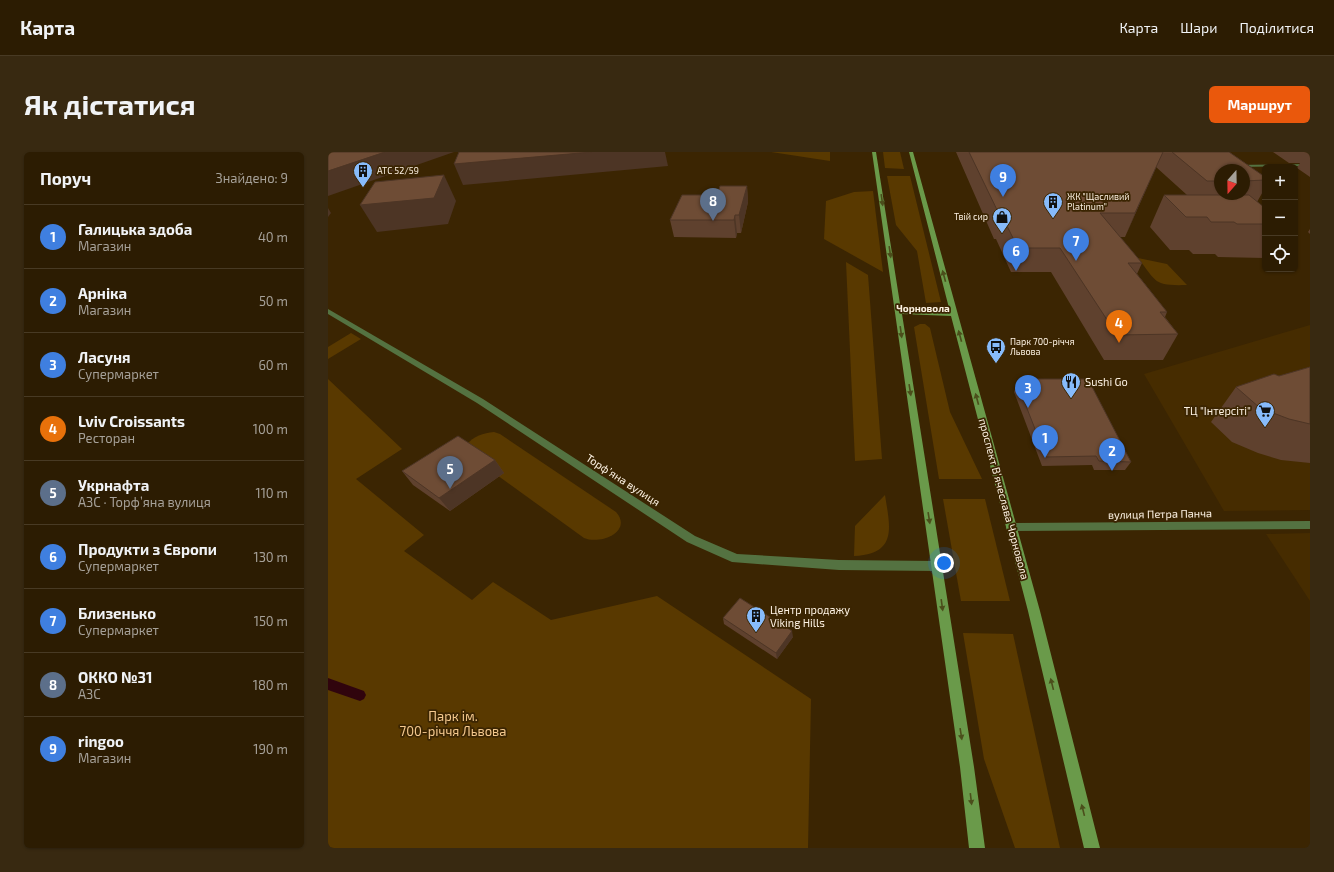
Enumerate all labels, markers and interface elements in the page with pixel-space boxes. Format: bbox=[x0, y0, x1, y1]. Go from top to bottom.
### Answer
text: Карта bbox=[20, 16, 75, 39]
text: Карта bbox=[1119, 19, 1158, 36]
text: Шари bbox=[1180, 19, 1217, 36]
text: Поділитися bbox=[1239, 19, 1314, 36]
button: Маршрут bbox=[1209, 86, 1310, 123]
text: Як дістатися bbox=[24, 87, 196, 121]
building icon: АТС 52/59 bbox=[352, 160, 374, 188]
pin: 9 bbox=[990, 164, 1016, 197]
north arrow bbox=[1214, 164, 1250, 200]
map controls bbox=[1262, 164, 1298, 272]
button: + bbox=[1262, 164, 1298, 200]
place label: АТС 52/59 bbox=[377, 165, 419, 176]
text: Поруч bbox=[40, 168, 91, 188]
text: Знайдено: 9 bbox=[215, 170, 288, 186]
pin: 8 bbox=[700, 188, 726, 221]
building icon: ЖК "Щасливий Platinum" bbox=[1042, 191, 1064, 219]
place label: ЖК "Щасливий Platinum" bbox=[1067, 191, 1130, 212]
one-way arrow bbox=[879, 193, 885, 206]
button: − bbox=[1262, 200, 1298, 236]
shop icon: Твій сир bbox=[991, 206, 1013, 234]
place label: Твій сир bbox=[954, 211, 988, 222]
text: Галицька здоба bbox=[78, 220, 192, 238]
pin: 7 bbox=[1063, 228, 1089, 261]
text: 1 bbox=[50, 229, 56, 245]
text: 40 m bbox=[258, 229, 288, 245]
button: locate bbox=[1262, 236, 1298, 272]
text: Магазин bbox=[78, 238, 131, 254]
pin: 6 bbox=[1003, 238, 1029, 271]
one-way arrow bbox=[887, 246, 893, 258]
one-way arrow bbox=[941, 270, 947, 282]
text: Арніка bbox=[78, 284, 127, 302]
text: 2 bbox=[49, 293, 57, 309]
text: 50 m bbox=[259, 293, 288, 309]
text: Магазин bbox=[78, 302, 131, 318]
district label: Чорновола bbox=[896, 302, 950, 314]
pin: 4 bbox=[1106, 310, 1132, 343]
one-way arrow bbox=[898, 326, 904, 338]
one-way arrow bbox=[957, 330, 963, 342]
bus stop icon: Парк 700-річчя Львова bbox=[985, 336, 1007, 364]
place label: Парк 700-річчя Львова bbox=[1010, 336, 1075, 357]
text: Ласуня bbox=[78, 348, 131, 366]
text: 3 bbox=[49, 357, 57, 373]
text: 60 m bbox=[258, 357, 288, 373]
text: Супермаркет bbox=[78, 366, 159, 382]
restaurant icon: Sushi Go bbox=[1060, 371, 1082, 399]
pin: 3 bbox=[1015, 375, 1041, 408]
place label: Sushi Go bbox=[1085, 375, 1128, 388]
one-way arrow bbox=[907, 384, 913, 396]
one-way arrow bbox=[973, 393, 979, 405]
supermarket icon: ТЦ "Інтерсіті" bbox=[1254, 400, 1276, 428]
place label: ТЦ "Інтерсіті" bbox=[1184, 404, 1251, 417]
text: Lviv Croissants bbox=[78, 412, 185, 430]
street label: проспект Вʼячеслава Чорновола bbox=[977, 417, 1032, 581]
text: 4 bbox=[49, 421, 57, 437]
text: 100 m bbox=[253, 421, 288, 437]
pin: 1 bbox=[1032, 425, 1058, 458]
text: Ресторан bbox=[78, 430, 135, 446]
pin: 2 bbox=[1099, 438, 1125, 471]
street label: Торфʼяна вулиця bbox=[583, 451, 663, 509]
pin: 5 bbox=[437, 456, 463, 489]
text: Укрнафта bbox=[78, 476, 149, 494]
text: 5 bbox=[49, 485, 57, 501]
text: 110 m bbox=[256, 485, 288, 501]
text: АЗС · Торфʼяна вулиця bbox=[78, 494, 211, 510]
street label: вулиця Петра Панча bbox=[1108, 506, 1212, 522]
one-way arrow bbox=[926, 512, 932, 524]
text: Продукти з Європи bbox=[78, 540, 217, 558]
text: 6 bbox=[49, 549, 57, 565]
text: 130 m bbox=[253, 549, 288, 565]
your location bbox=[934, 553, 954, 573]
text: Супермаркет bbox=[78, 558, 159, 574]
one-way arrow bbox=[939, 599, 945, 611]
place label: Центр продажу Viking Hills bbox=[770, 603, 850, 629]
text: Близенько bbox=[78, 604, 156, 622]
building icon: Центр продажу Viking Hills bbox=[745, 605, 767, 633]
text: 7 bbox=[50, 613, 56, 629]
text: 150 m bbox=[254, 613, 288, 629]
text: Супермаркет bbox=[78, 622, 159, 638]
text: ОККО №31 bbox=[78, 668, 153, 686]
text: 8 bbox=[49, 677, 57, 693]
text: 180 m bbox=[253, 677, 288, 693]
one-way arrow bbox=[1049, 678, 1055, 690]
text: АЗС bbox=[78, 686, 101, 702]
park label: Парк ім. 700-річчя Львова bbox=[400, 708, 506, 739]
one-way arrow bbox=[959, 728, 965, 740]
text: ringoo bbox=[78, 732, 124, 750]
text: 9 bbox=[49, 741, 57, 757]
text: 190 m bbox=[253, 741, 288, 757]
text: Магазин bbox=[78, 750, 131, 766]
one-way arrow bbox=[968, 793, 974, 805]
one-way arrow bbox=[1080, 804, 1086, 816]

